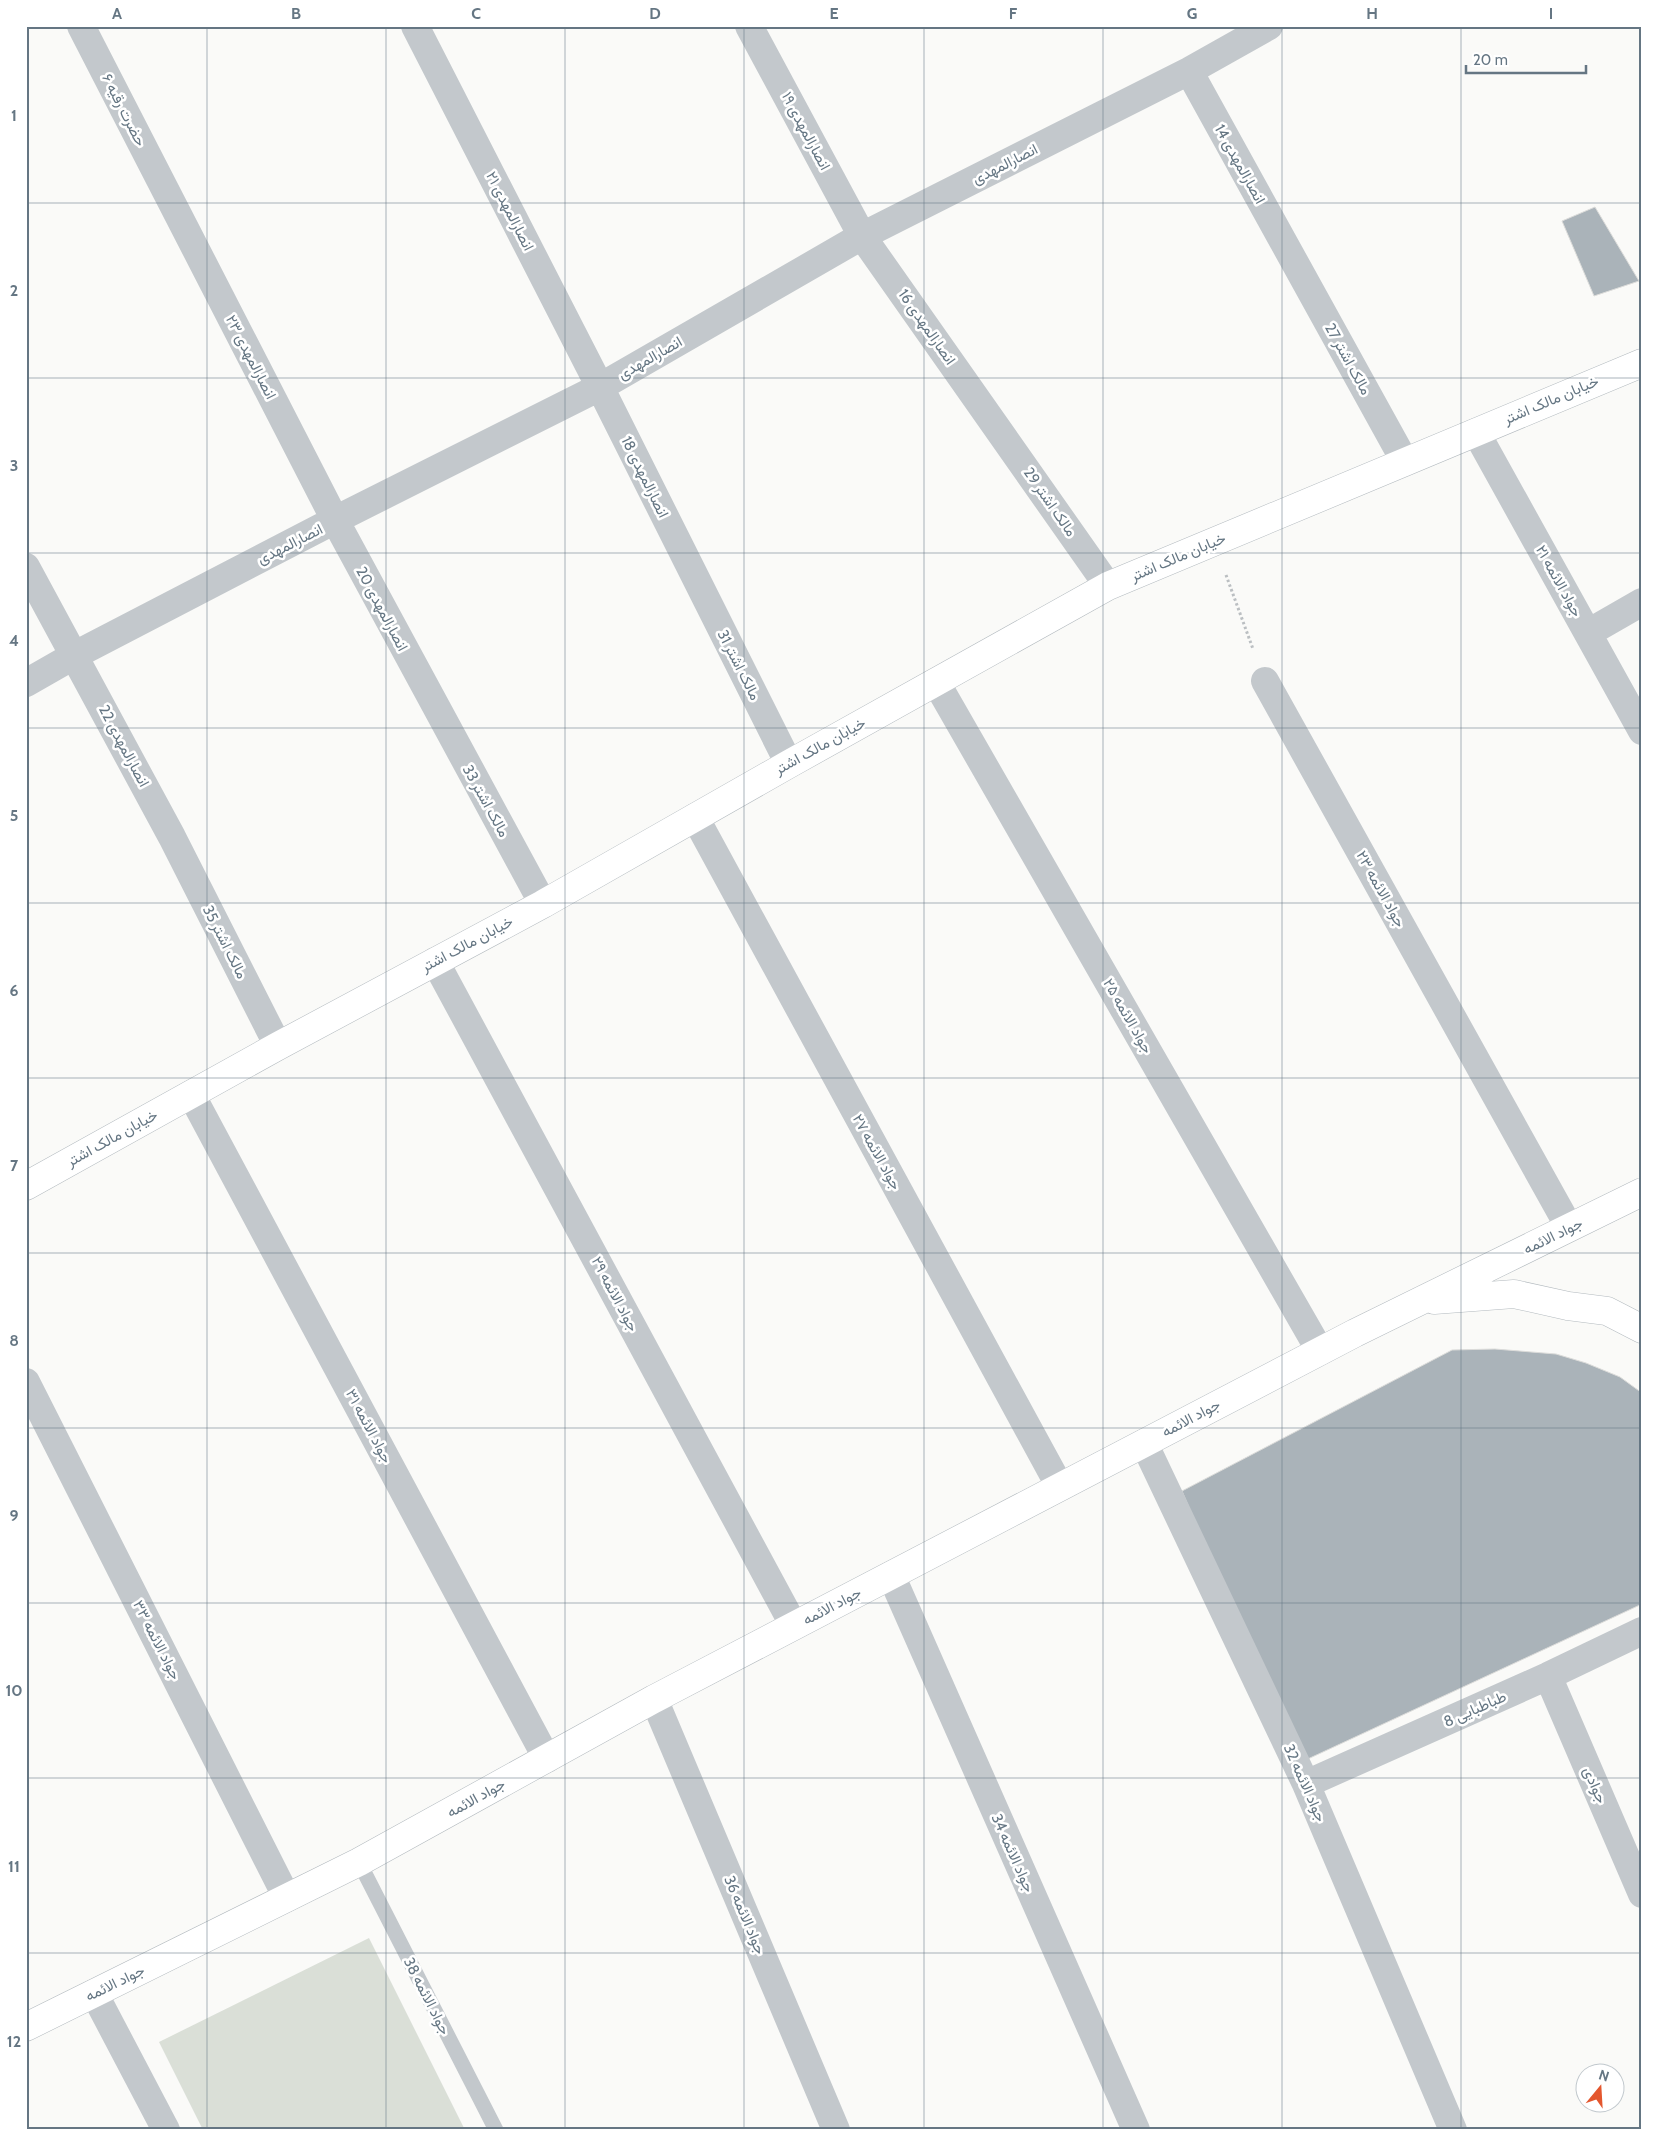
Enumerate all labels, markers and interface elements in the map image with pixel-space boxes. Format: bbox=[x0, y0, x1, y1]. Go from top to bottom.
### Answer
text: A bbox=[112, 4, 122, 23]
text: B bbox=[291, 4, 301, 23]
text: C bbox=[471, 4, 481, 23]
text: D bbox=[649, 4, 661, 23]
text: E bbox=[829, 4, 839, 23]
text: F bbox=[1009, 4, 1018, 23]
text: G bbox=[1187, 4, 1197, 23]
text: H bbox=[1366, 4, 1378, 23]
text: I bbox=[1549, 4, 1553, 23]
scale bar bbox=[1466, 42, 1586, 74]
text: 20 m bbox=[1473, 51, 1508, 69]
street label: حضرت رقیه ۶ bbox=[98, 71, 150, 149]
street label: انصارالمهدی ۱۹ bbox=[777, 89, 834, 174]
text: 1 bbox=[11, 106, 17, 125]
street label: انصارالمهدی 14 bbox=[1210, 121, 1269, 207]
street label: انصارالمهدی bbox=[969, 140, 1041, 189]
street label: انصارالمهدی ۲۱ bbox=[481, 168, 538, 254]
text: 2 bbox=[10, 281, 18, 300]
street label: انصارالمهدی 16 bbox=[894, 286, 960, 369]
street label: انصارالمهدی ۲۳ bbox=[221, 312, 280, 403]
street label: مالک اشتر 27 bbox=[1321, 320, 1375, 398]
street label: انصارالمهدی bbox=[615, 332, 686, 384]
street label: خیابان مالک اشتر bbox=[1500, 372, 1601, 429]
street label: انصارالمهدی 18 bbox=[617, 433, 672, 521]
text: 3 bbox=[10, 456, 18, 475]
street label: مالک اشتر 29 bbox=[1020, 464, 1080, 540]
street label: انصارالمهدی bbox=[254, 520, 326, 569]
street label: خیابان مالک اشتر bbox=[1127, 529, 1228, 586]
street label: جواد الائمه ۲۱ bbox=[1532, 542, 1586, 620]
street label: انصارالمهدی 20 bbox=[351, 564, 412, 655]
street label: مالک اشتر 31 bbox=[714, 627, 764, 703]
text: 4 bbox=[9, 631, 19, 650]
street label: انصارالمهدی 22 bbox=[94, 702, 153, 791]
street label: خیابان مالک اشتر bbox=[770, 714, 869, 779]
street label: مالک اشتر 33 bbox=[459, 762, 513, 840]
text: 5 bbox=[10, 806, 18, 825]
street label: جواد الائمه ۲۳ bbox=[1353, 848, 1409, 930]
street label: مالک اشتر 35 bbox=[199, 902, 251, 982]
street label: خیابان مالک اشتر bbox=[417, 912, 516, 976]
street label: جواد الائمه ۲۵ bbox=[1099, 975, 1157, 1057]
text: 6 bbox=[10, 981, 19, 1000]
street label: خیابان مالک اشتر bbox=[62, 1106, 161, 1171]
street label: جواد الائمه ۲۷ bbox=[849, 1111, 905, 1193]
text: 7 bbox=[10, 1156, 19, 1175]
street label: جواد الائمه bbox=[1520, 1214, 1586, 1258]
street label: جواد الائمه ۲۹ bbox=[588, 1253, 642, 1335]
text: 8 bbox=[9, 1331, 19, 1350]
street label: جواد الائمه ۳۱ bbox=[342, 1386, 396, 1466]
street label: جواد الائمه bbox=[1159, 1395, 1223, 1441]
text: 9 bbox=[10, 1506, 19, 1525]
street label: جواد الائمه bbox=[800, 1583, 864, 1629]
street label: جواد الائمه ۳۳ bbox=[129, 1597, 185, 1683]
text: 10 bbox=[5, 1681, 23, 1700]
street label: طباطبایی 8 bbox=[1441, 1687, 1510, 1732]
street label: جواد الائمه 32 bbox=[1280, 1741, 1330, 1825]
street label: جوادی bbox=[1578, 1764, 1611, 1806]
street label: جواد الائمه bbox=[444, 1775, 508, 1821]
street label: جواد الائمه 34 bbox=[988, 1811, 1038, 1895]
text: 11 bbox=[8, 1857, 20, 1876]
street label: جواد الائمه 36 bbox=[720, 1873, 770, 1957]
street label: جواد الائمه 38 bbox=[400, 1954, 454, 2038]
street label: جواد الائمه bbox=[82, 1961, 148, 2005]
text: 12 bbox=[7, 2032, 21, 2051]
north arrow bbox=[1576, 2064, 1626, 2114]
text: N bbox=[1597, 2066, 1612, 2086]

